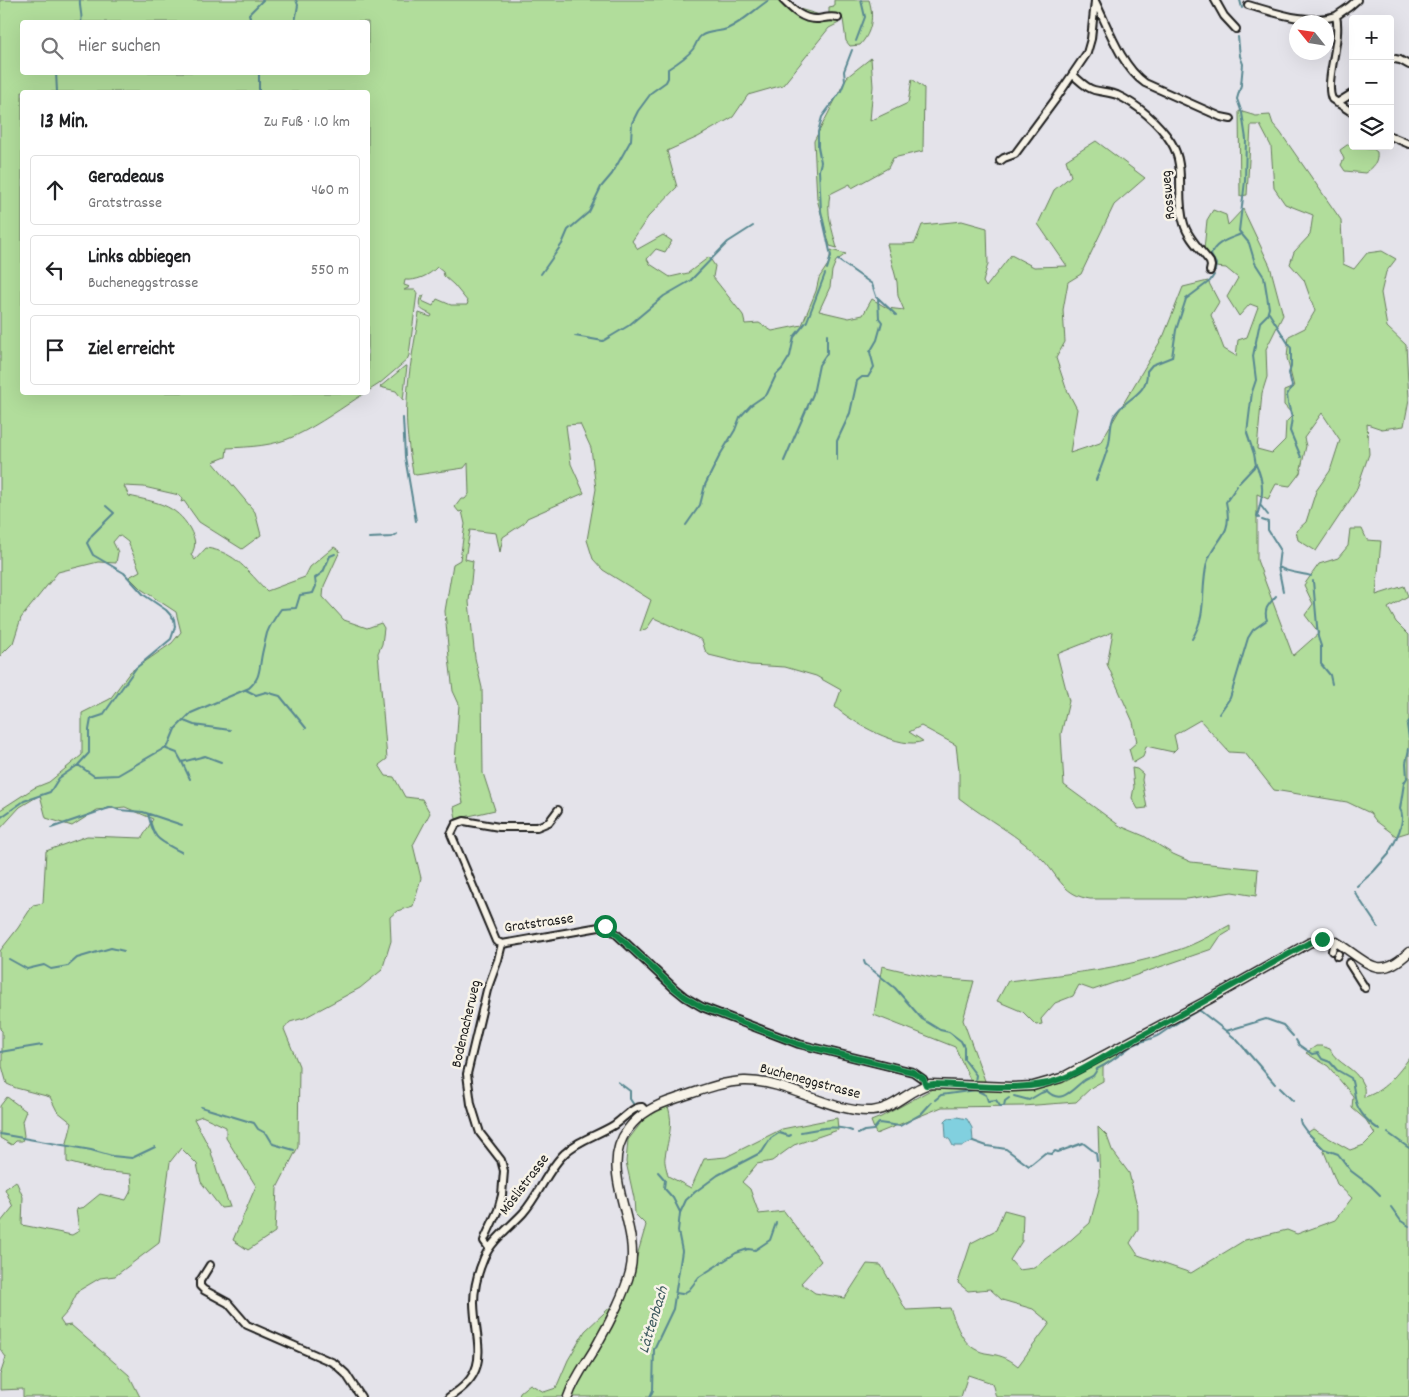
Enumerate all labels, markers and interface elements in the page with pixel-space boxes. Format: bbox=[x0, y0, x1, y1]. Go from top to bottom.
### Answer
north arrow bbox=[1289, 15, 1334, 60]
map controls bbox=[1349, 15, 1394, 150]
button: + bbox=[1349, 15, 1394, 60]
search box bbox=[20, 20, 370, 75]
icon: search bbox=[38, 34, 66, 62]
text: Hier suchen bbox=[78, 34, 161, 61]
button: − bbox=[1349, 60, 1394, 105]
button: layers bbox=[1349, 105, 1394, 150]
text: 13 Min. bbox=[40, 108, 88, 138]
text: Zu Fuß · 1.0 km bbox=[264, 111, 350, 134]
text: Geradeaus bbox=[88, 165, 164, 192]
street label: Rossweg bbox=[1156, 169, 1182, 221]
icon: ahead bbox=[41, 176, 69, 204]
text: 460 m bbox=[311, 179, 349, 202]
text: Gratstrasse bbox=[88, 192, 162, 215]
text: Links abbiegen bbox=[88, 245, 191, 272]
icon: left bbox=[41, 256, 69, 284]
text: 550 m bbox=[311, 259, 349, 282]
text: Bucheneggstrasse bbox=[88, 272, 198, 295]
icon: arrive bbox=[41, 336, 69, 364]
text: Ziel erreicht bbox=[88, 337, 175, 364]
street label: Gratstrasse bbox=[503, 908, 575, 940]
route start bbox=[594, 915, 617, 938]
route end bbox=[1311, 928, 1334, 951]
street label: Bodenacherweg bbox=[446, 978, 488, 1070]
street label: Bucheneggstrasse bbox=[757, 1058, 863, 1106]
street label: Möslistrasse bbox=[495, 1149, 556, 1220]
water label: Lättenbach bbox=[633, 1283, 675, 1356]

